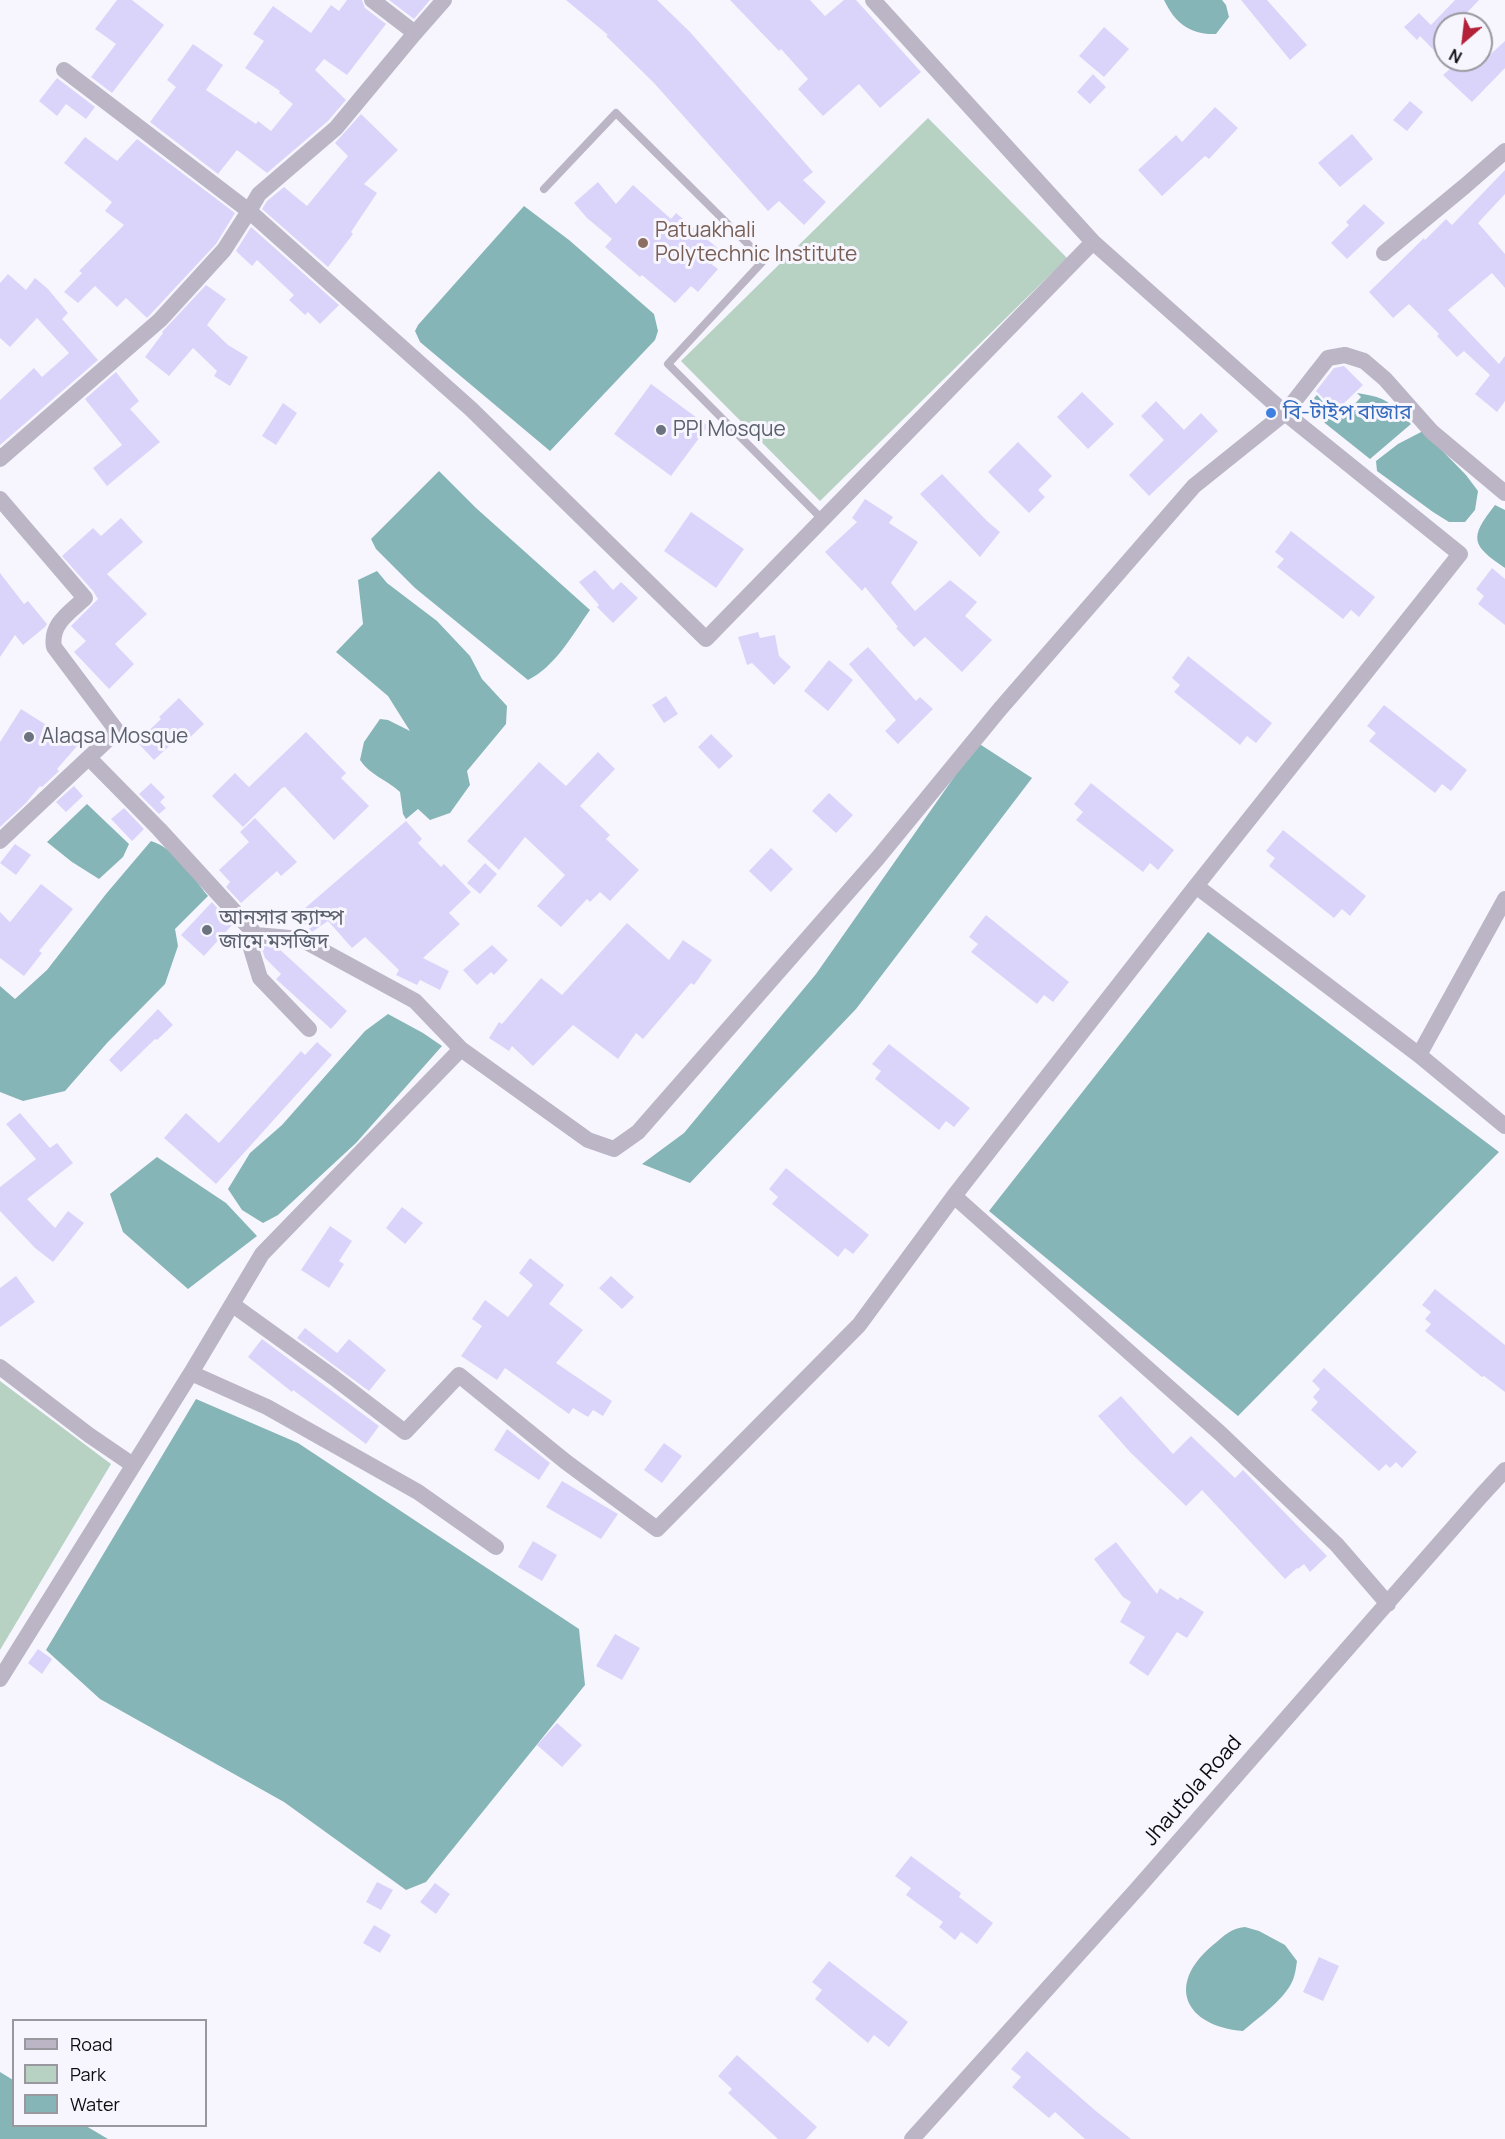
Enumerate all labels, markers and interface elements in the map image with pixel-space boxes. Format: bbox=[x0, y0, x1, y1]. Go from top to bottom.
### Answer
north arrow bbox=[1433, 12, 1493, 72]
text: N bbox=[1445, 44, 1466, 69]
place label: Patuakhali Polytechnic Institute bbox=[655, 218, 857, 268]
marker: Patuakhali Polytechnic Institute bbox=[636, 236, 650, 250]
place label: বি-টাইপ বাজার bbox=[1283, 400, 1412, 426]
marker: বি-টাইপ বাজার bbox=[1264, 406, 1278, 420]
place label: PPI Mosque bbox=[673, 417, 786, 443]
marker: PPI Mosque bbox=[654, 423, 668, 437]
place label: Alaqsa Mosque bbox=[41, 724, 188, 750]
marker: Alaqsa Mosque bbox=[22, 730, 36, 744]
place label: আনসার ক্যাম্প জামে মসজিদ bbox=[219, 905, 344, 955]
marker: আনসার ক্যাম্প জামে মসজিদ bbox=[200, 923, 214, 937]
street label: Jhautola Road bbox=[1138, 1731, 1248, 1851]
legend bbox=[12, 2019, 207, 2127]
text: Road bbox=[70, 2032, 113, 2056]
text: Park bbox=[70, 2062, 106, 2086]
text: Water bbox=[70, 2092, 120, 2116]

